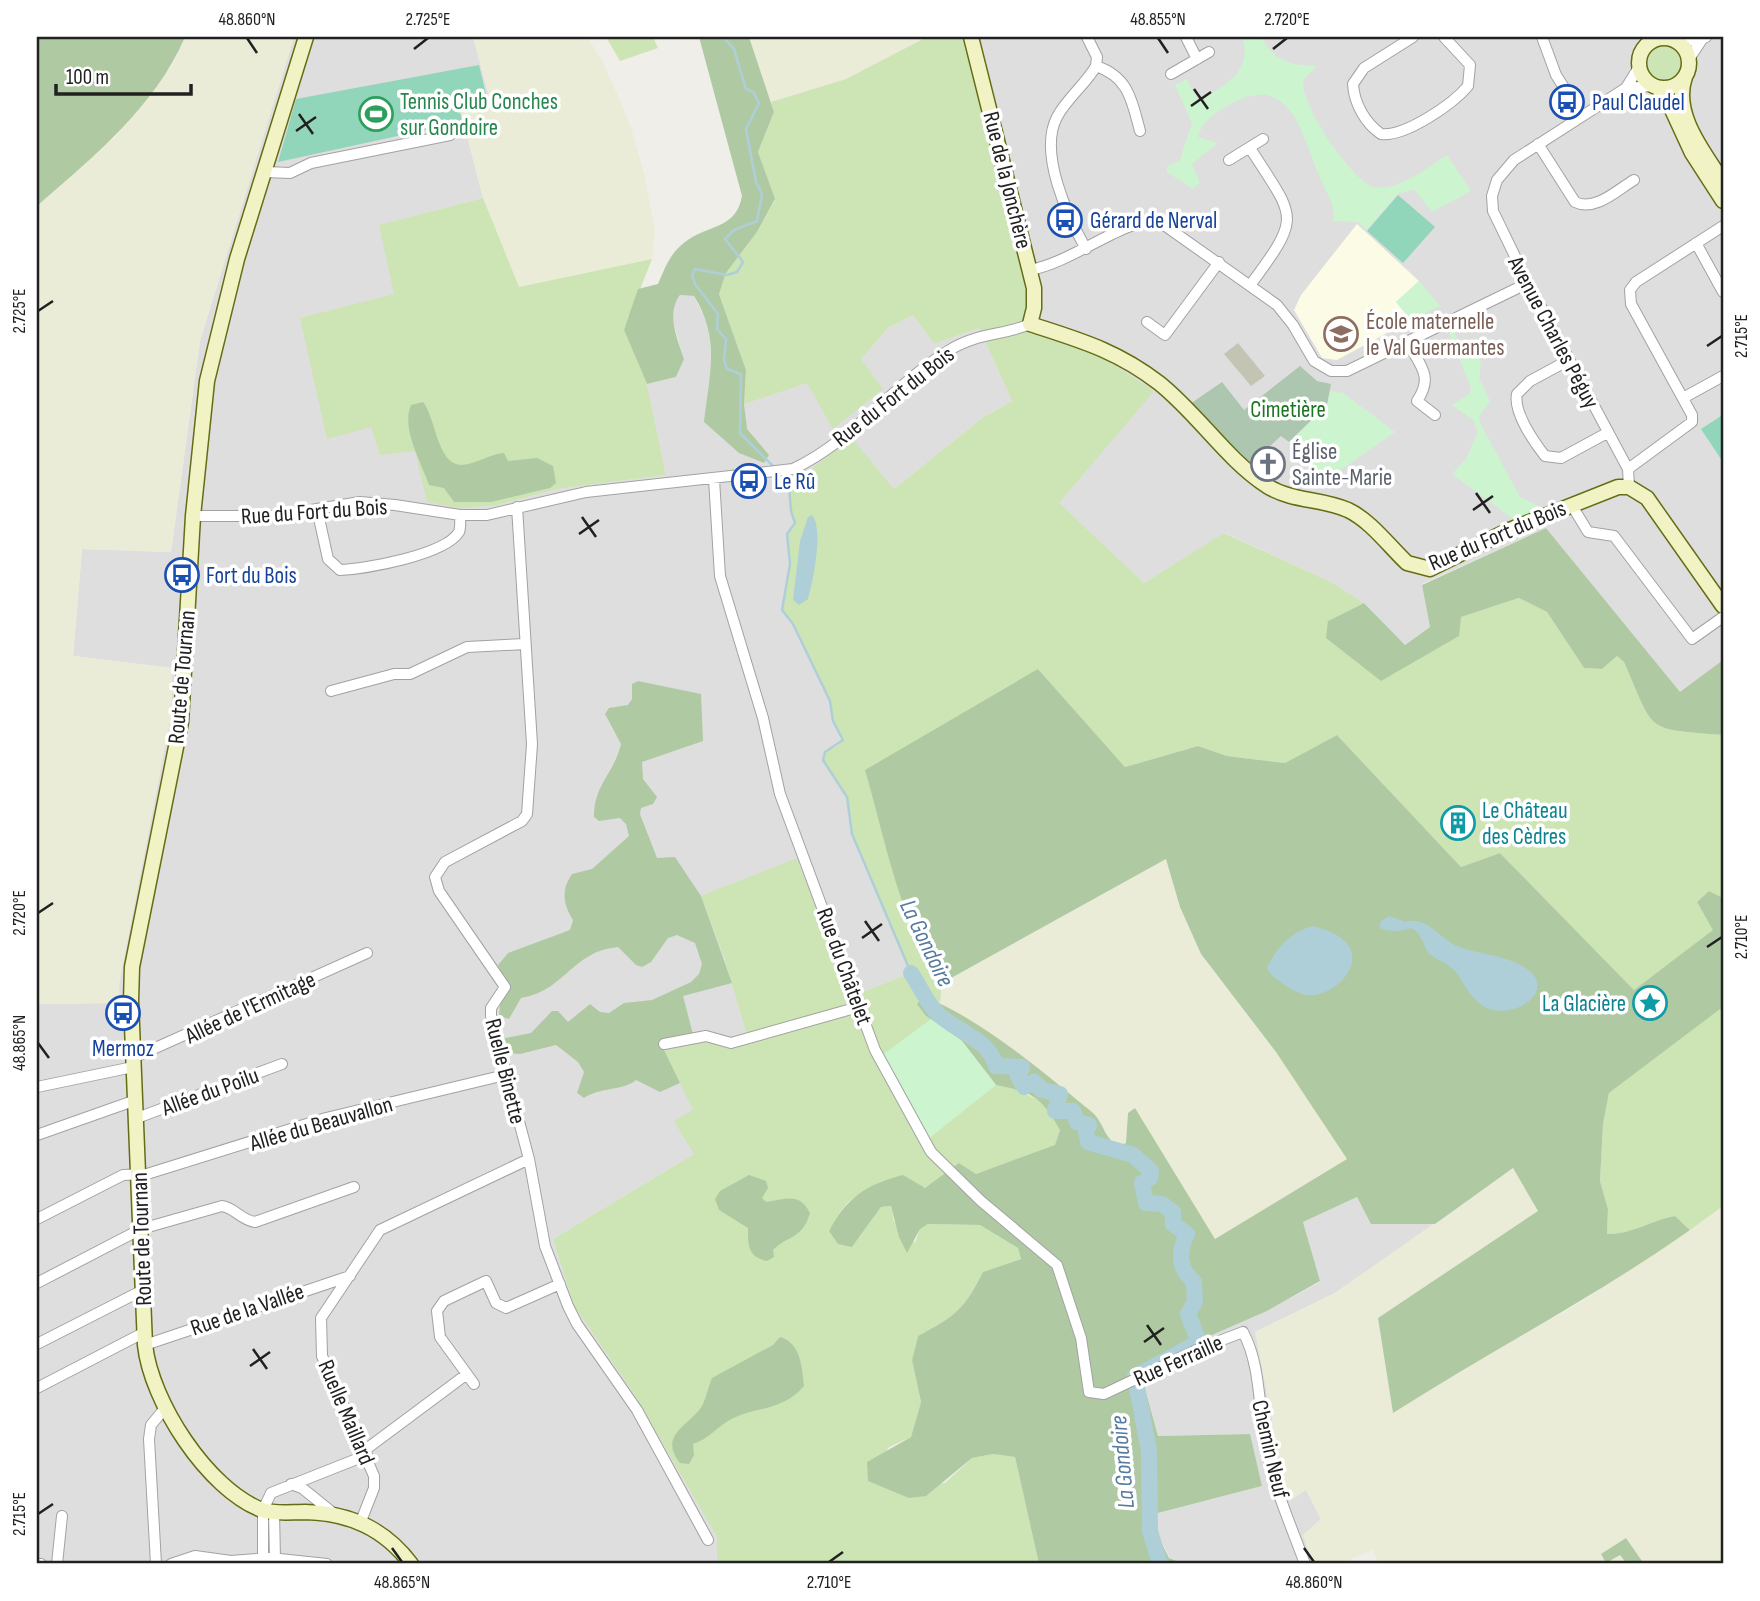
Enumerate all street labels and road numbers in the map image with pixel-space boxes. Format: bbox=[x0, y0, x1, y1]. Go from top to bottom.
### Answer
street label: Rue de la Jonchère bbox=[976, 109, 1038, 252]
street label: Avenue Charles Péguy bbox=[1501, 251, 1605, 413]
street label: Rue du Fort du Bois bbox=[827, 341, 960, 453]
street label: Rue du Fort du Bois bbox=[240, 493, 388, 531]
street label: Rue du Fort du Bois bbox=[1424, 494, 1570, 577]
street label: Route de Tournan bbox=[162, 609, 202, 745]
street label: Rue du Châtelet bbox=[810, 904, 878, 1029]
street label: Allée de l'Ermitage bbox=[180, 966, 320, 1051]
street label: Ruelle Binette bbox=[478, 1016, 532, 1127]
street label: Allée du Poilu bbox=[157, 1061, 263, 1123]
street label: Allée du Beauvallon bbox=[246, 1090, 396, 1158]
street label: Route de Tournan bbox=[126, 1172, 158, 1306]
street label: Rue de la Vallée bbox=[187, 1278, 308, 1342]
street label: Rue Ferraille bbox=[1130, 1329, 1227, 1393]
street label: Ruelle Maillard bbox=[312, 1356, 381, 1469]
street label: Chemin Neuf bbox=[1245, 1397, 1295, 1501]

